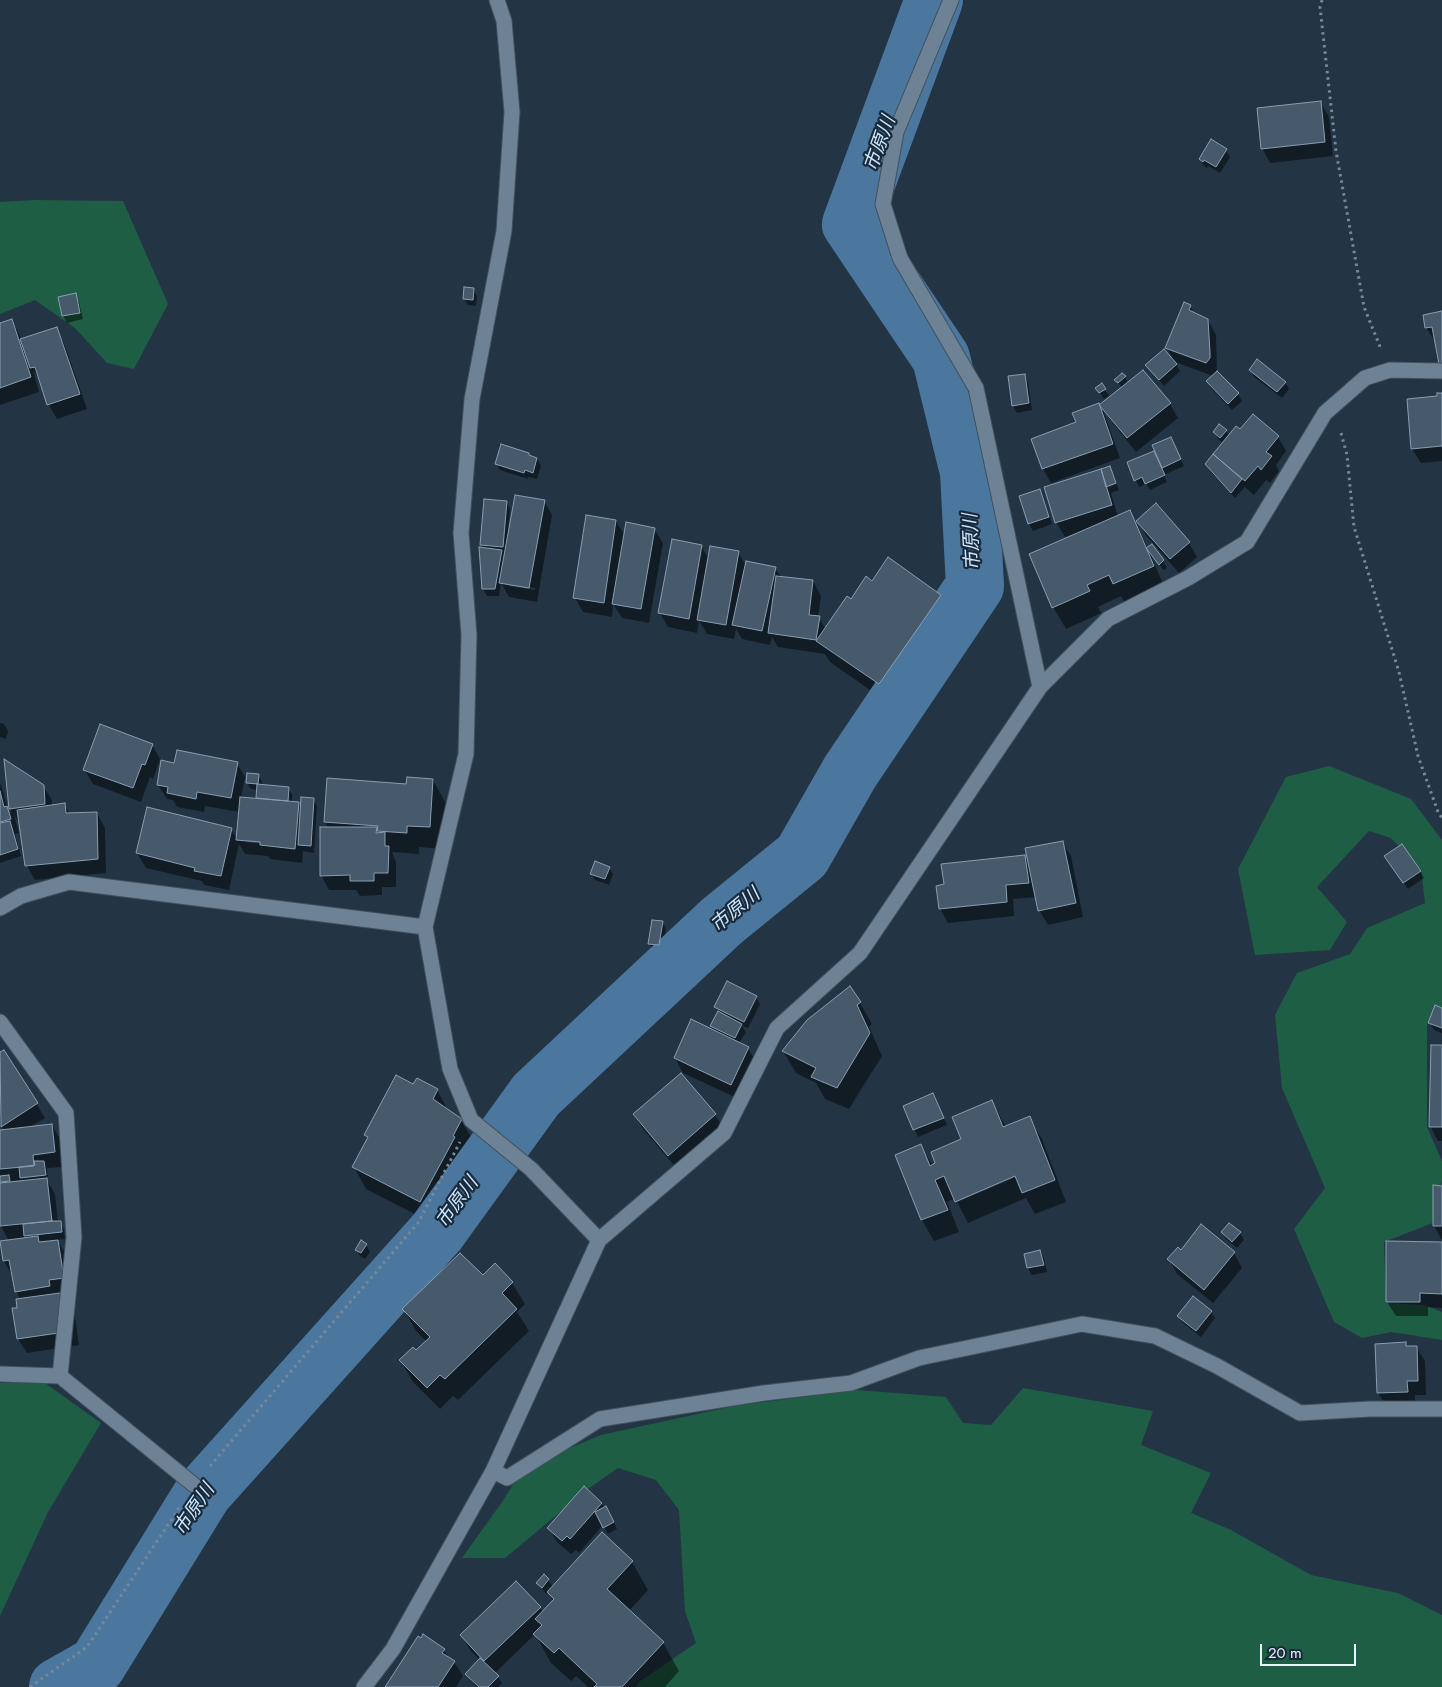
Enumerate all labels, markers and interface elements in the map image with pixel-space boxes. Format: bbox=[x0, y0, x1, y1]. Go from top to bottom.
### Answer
water label: 市原川 bbox=[861, 113, 901, 175]
water label: 市原川 bbox=[960, 513, 986, 571]
water label: 市原川 bbox=[707, 884, 765, 938]
water label: 市原川 bbox=[432, 1173, 484, 1233]
water label: 市原川 bbox=[170, 1480, 220, 1540]
scale bar bbox=[1262, 1634, 1358, 1666]
text: 20 m bbox=[1268, 1642, 1302, 1664]

